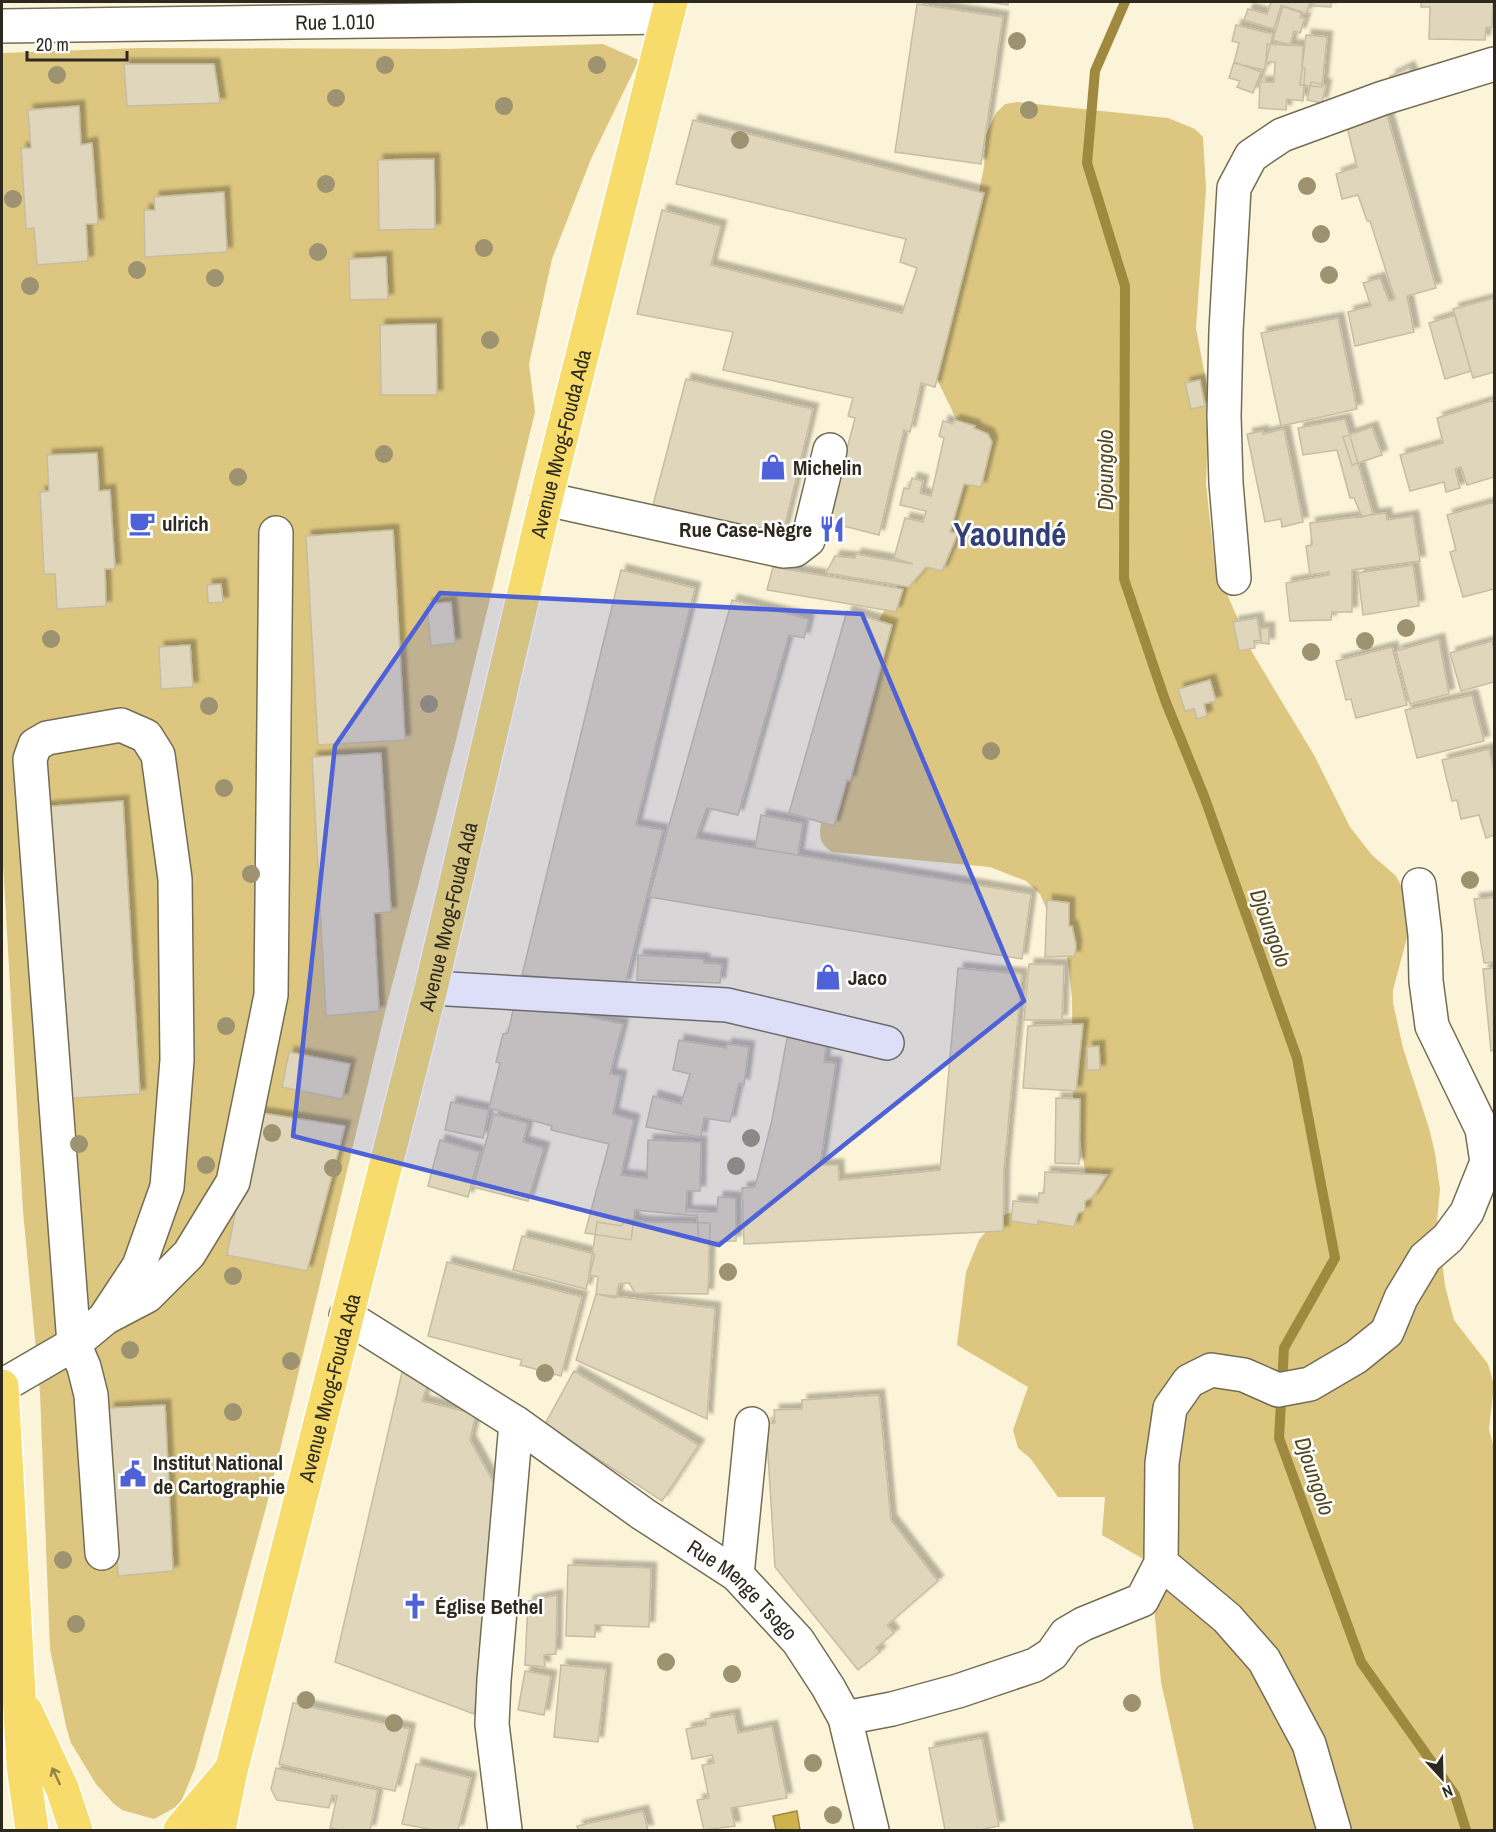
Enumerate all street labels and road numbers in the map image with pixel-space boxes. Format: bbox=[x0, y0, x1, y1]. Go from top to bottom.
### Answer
street label: Rue 1.010 bbox=[295, 6, 375, 37]
street label: Avenue Mvog-Fouda Ada bbox=[523, 346, 598, 542]
street label: Avenue Mvog-Fouda Ada bbox=[411, 818, 484, 1015]
street label: Avenue Mvog-Fouda Ada bbox=[291, 1290, 367, 1486]
street label: Rue Menge Tsogo bbox=[682, 1532, 804, 1646]

